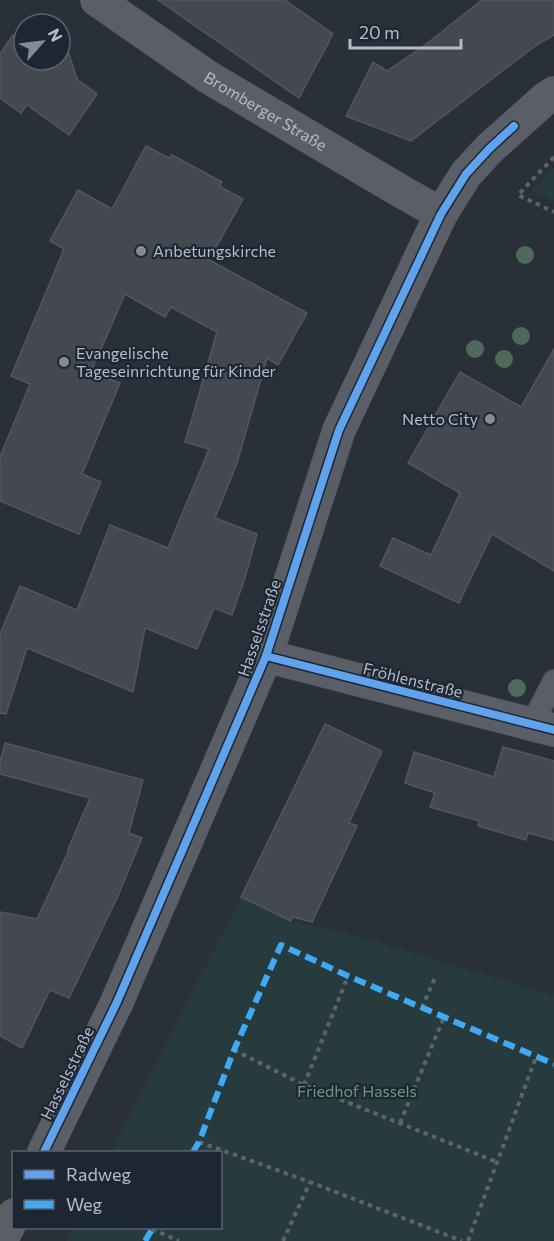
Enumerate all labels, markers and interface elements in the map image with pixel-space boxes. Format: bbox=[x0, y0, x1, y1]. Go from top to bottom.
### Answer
north arrow bbox=[12, 12, 72, 72]
scale bar bbox=[350, 12, 461, 50]
text: 20 m bbox=[359, 21, 400, 43]
text: N bbox=[44, 25, 67, 44]
street label: Bromberger Straße bbox=[201, 67, 331, 154]
place label: Anbetungskirche bbox=[153, 241, 276, 260]
marker: Anbetungskirche bbox=[134, 244, 148, 258]
place label: Evangelische Tageseinrichtung für Kinder bbox=[76, 343, 277, 380]
marker: Evangelische Tageseinrichtung für Kinder bbox=[57, 355, 71, 369]
place label: Netto City bbox=[402, 409, 478, 428]
marker: Netto City bbox=[483, 412, 497, 426]
street label: Hasselsstraße bbox=[233, 577, 284, 679]
street label: Fröhlenstraße bbox=[361, 658, 465, 701]
street label: Hasselsstraße bbox=[36, 1023, 97, 1122]
park label: Friedhof Hassels bbox=[297, 1081, 417, 1100]
legend bbox=[12, 1151, 222, 1229]
text: Radweg bbox=[66, 1163, 131, 1185]
text: Weg bbox=[66, 1193, 103, 1215]

